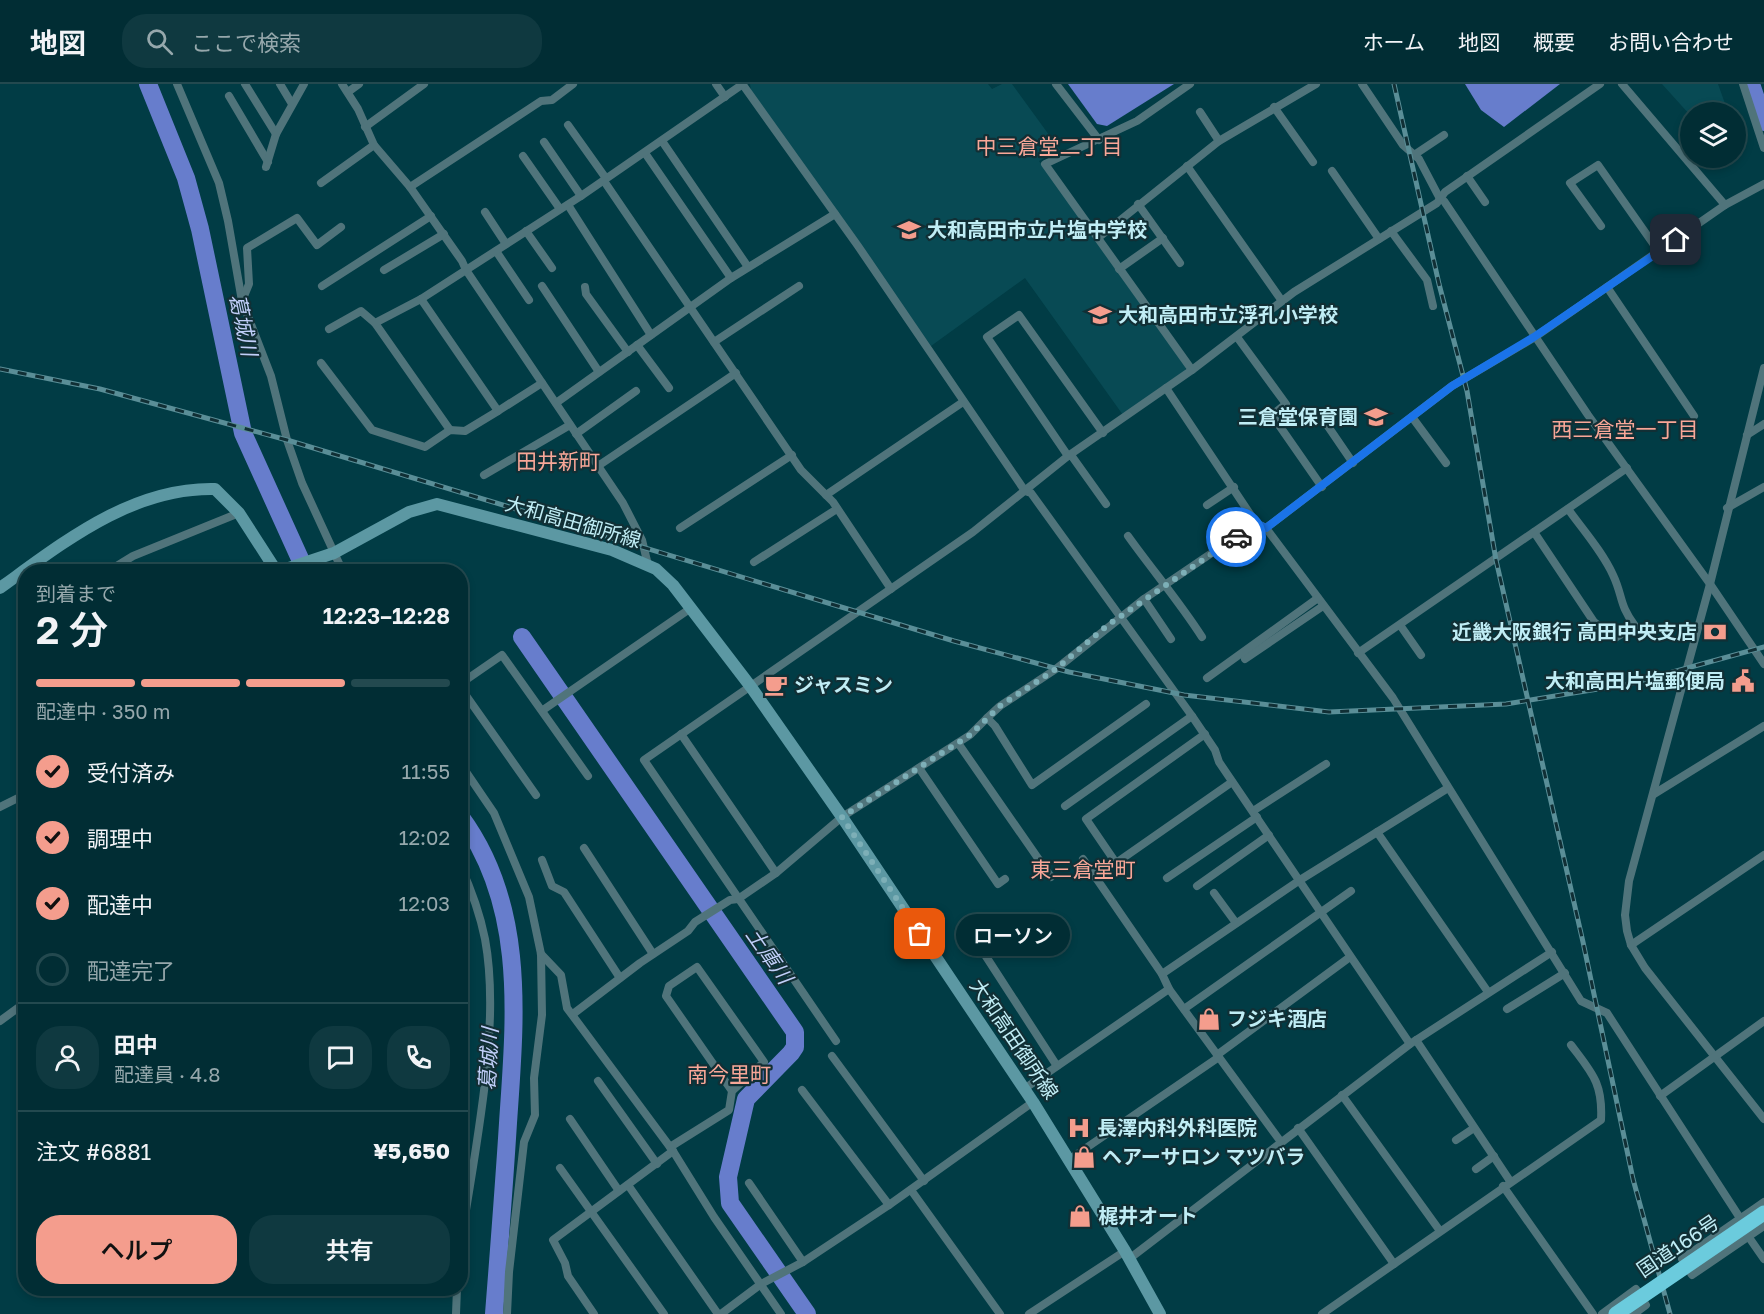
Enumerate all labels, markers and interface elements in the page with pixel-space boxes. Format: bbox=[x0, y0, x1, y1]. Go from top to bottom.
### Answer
search box bbox=[122, 14, 542, 68]
icon: search bbox=[143, 25, 176, 58]
text: 地図 bbox=[30, 26, 86, 59]
text: ここで検索 bbox=[191, 29, 301, 56]
text: ホーム bbox=[1363, 29, 1425, 55]
text: 地図 bbox=[1458, 29, 1500, 55]
text: 概要 bbox=[1533, 29, 1575, 55]
text: お問い合わせ bbox=[1608, 29, 1734, 55]
map controls bbox=[1680, 102, 1746, 168]
button: layers bbox=[1680, 102, 1746, 168]
district label: 中三倉堂二丁目 bbox=[976, 133, 1123, 159]
pin bbox=[1650, 214, 1701, 265]
school or university icon: 大和高田市立片塩中学校 bbox=[896, 217, 922, 243]
place label: 大和高田市立片塩中学校 bbox=[927, 217, 1147, 241]
icon: home bbox=[1659, 223, 1692, 256]
water label: 葛城川 bbox=[225, 291, 264, 360]
school or university icon: 大和高田市立浮孔小学校 bbox=[1087, 302, 1113, 328]
place label: 大和高田市立浮孔小学校 bbox=[1118, 302, 1338, 326]
place label: 三倉堂保育園 bbox=[1238, 404, 1358, 428]
school or university icon: 三倉堂保育園 bbox=[1363, 404, 1389, 430]
district label: 西三倉堂一丁目 bbox=[1552, 416, 1699, 442]
district label: 田井新町 bbox=[516, 448, 600, 474]
street label: 大和高田御所線 bbox=[503, 490, 644, 552]
courier bbox=[1206, 507, 1266, 567]
icon: car bbox=[1220, 521, 1253, 554]
text: 到着まで bbox=[36, 581, 116, 605]
text: 12:23–12:28 bbox=[323, 602, 450, 629]
text: 2 分 bbox=[36, 606, 108, 653]
place label: 近畿大阪銀行 高田中央支店 bbox=[1452, 619, 1697, 643]
bank icon: 近畿大阪銀行 高田中央支店 bbox=[1702, 619, 1728, 645]
place label: 大和高田片塩郵便局 bbox=[1545, 668, 1725, 692]
public building icon: 大和高田片塩郵便局 bbox=[1730, 668, 1756, 694]
cafe icon: ジャスミン bbox=[763, 672, 789, 698]
place label: ジャスミン bbox=[794, 672, 893, 696]
text: 配達中 · 350 m bbox=[36, 699, 170, 723]
icon: check bbox=[36, 755, 69, 788]
text: 受付済み bbox=[87, 759, 175, 786]
text: 11:55 bbox=[401, 759, 450, 783]
icon: check bbox=[36, 821, 69, 854]
text: 調理中 bbox=[87, 825, 153, 852]
text: 12:02 bbox=[399, 825, 450, 849]
district label: 東三倉堂町 bbox=[1031, 856, 1136, 882]
icon: check bbox=[36, 887, 69, 920]
text: 配達中 bbox=[87, 891, 153, 918]
text: 12:03 bbox=[399, 891, 450, 915]
pin bbox=[894, 908, 945, 959]
callout: ローソン bbox=[956, 913, 1070, 955]
icon: bag bbox=[903, 917, 936, 950]
water label: 土庫川 bbox=[741, 922, 800, 990]
text: ローソン bbox=[973, 923, 1053, 947]
text: 配達完了 bbox=[87, 957, 175, 984]
street label: 大和高田御所線 bbox=[966, 974, 1064, 1103]
shop icon: フジキ酒店 bbox=[1196, 1006, 1222, 1032]
place label: フジキ酒店 bbox=[1227, 1006, 1327, 1030]
water label: 葛城川 bbox=[473, 1025, 503, 1091]
button: person bbox=[36, 1026, 99, 1089]
button: chat bbox=[309, 1026, 372, 1089]
button: phone bbox=[387, 1026, 450, 1089]
text: 田中 bbox=[114, 1031, 158, 1058]
district label: 南今里町 bbox=[687, 1061, 771, 1087]
text: 配達員 · 4.8 bbox=[114, 1062, 220, 1086]
hospital icon: 長澤内科外科医院 bbox=[1066, 1115, 1092, 1141]
place label: 長澤内科外科医院 bbox=[1097, 1115, 1257, 1139]
text: ¥5,650 bbox=[373, 1137, 450, 1164]
text: 注文 #6881 bbox=[36, 1138, 151, 1165]
shop icon: ヘアーサロン マツバラ bbox=[1071, 1144, 1097, 1170]
place label: ヘアーサロン マツバラ bbox=[1102, 1144, 1305, 1168]
shop icon: 梶井オート bbox=[1067, 1203, 1093, 1229]
place label: 梶井オート bbox=[1098, 1203, 1198, 1227]
street label: 国道166号 bbox=[1632, 1209, 1723, 1281]
button: ヘルプ bbox=[36, 1215, 237, 1284]
button: 共有 bbox=[249, 1215, 450, 1284]

